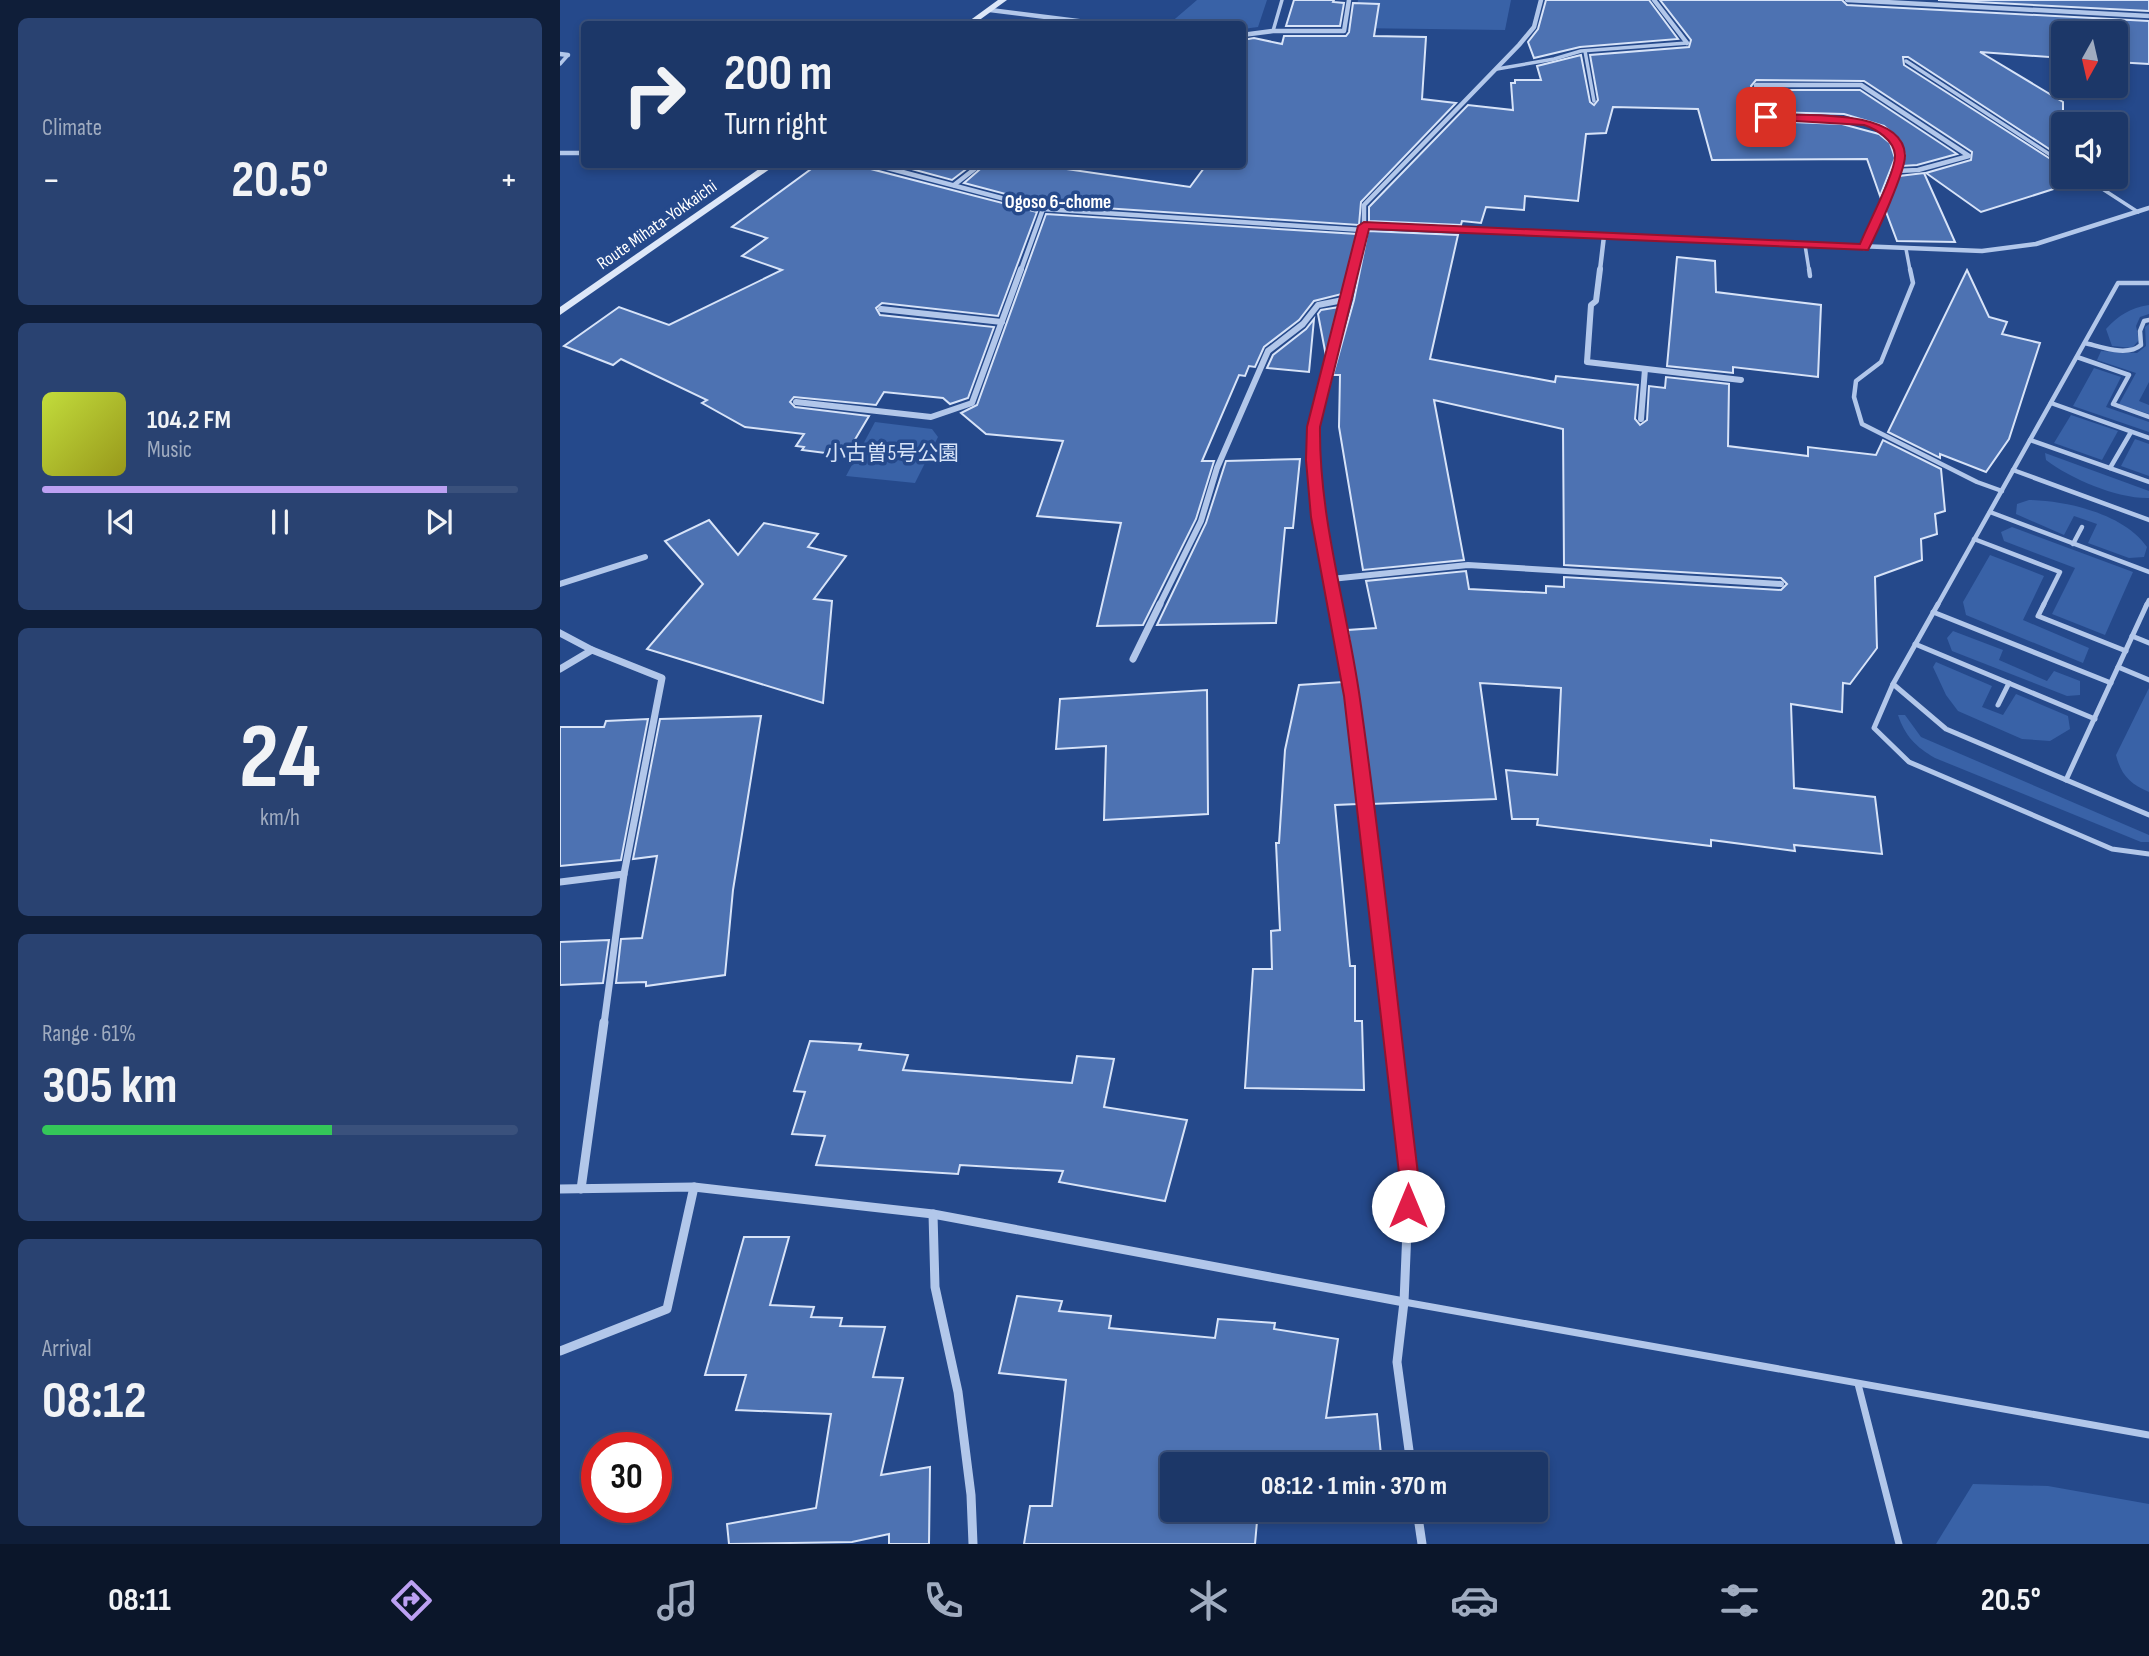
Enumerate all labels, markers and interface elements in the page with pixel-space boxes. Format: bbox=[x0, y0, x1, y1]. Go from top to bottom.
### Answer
north arrow bbox=[2051, 21, 2128, 98]
map controls bbox=[2051, 21, 2128, 189]
text: 200 m bbox=[724, 45, 832, 104]
icon: right bbox=[609, 49, 700, 140]
pin bbox=[1736, 87, 1796, 147]
icon: arrive bbox=[1747, 98, 1785, 136]
text: Turn right bbox=[724, 105, 828, 144]
button: sound bbox=[2051, 112, 2128, 189]
text: Climate bbox=[42, 114, 102, 142]
text: 20.5° bbox=[231, 149, 329, 212]
text: − bbox=[42, 158, 61, 203]
text: + bbox=[499, 158, 518, 203]
street label: Route Mihata-Yokkaichi bbox=[593, 176, 721, 274]
district label: Ogoso 6-chome bbox=[1005, 191, 1111, 214]
text: 104.2 FM bbox=[147, 405, 231, 436]
text: Music bbox=[147, 436, 192, 464]
park label: 小古曽5号公園 bbox=[825, 441, 959, 466]
icon: previous bbox=[102, 503, 140, 541]
icon: pause bbox=[261, 503, 299, 541]
icon: next bbox=[420, 503, 458, 541]
text: 24 bbox=[239, 704, 321, 813]
text: km/h bbox=[260, 804, 300, 832]
text: Range · 61% bbox=[42, 1020, 136, 1048]
text: 305 km bbox=[42, 1055, 177, 1118]
position arrow bbox=[1371, 1169, 1445, 1243]
text: Arrival bbox=[42, 1335, 91, 1363]
text: 08:12 bbox=[42, 1370, 147, 1433]
speed limit sign: 30 bbox=[581, 1432, 672, 1523]
text: 08:12 · 1 min · 370 m bbox=[1261, 1471, 1447, 1502]
icon: directions bbox=[387, 1576, 436, 1625]
icon: music bbox=[653, 1576, 702, 1625]
icon: phone bbox=[919, 1576, 968, 1625]
icon: climate bbox=[1184, 1576, 1233, 1625]
icon: car bbox=[1450, 1576, 1499, 1625]
icon: filters bbox=[1715, 1576, 1764, 1625]
text: 08:11 bbox=[108, 1581, 171, 1620]
text: 20.5° bbox=[1981, 1581, 2041, 1620]

